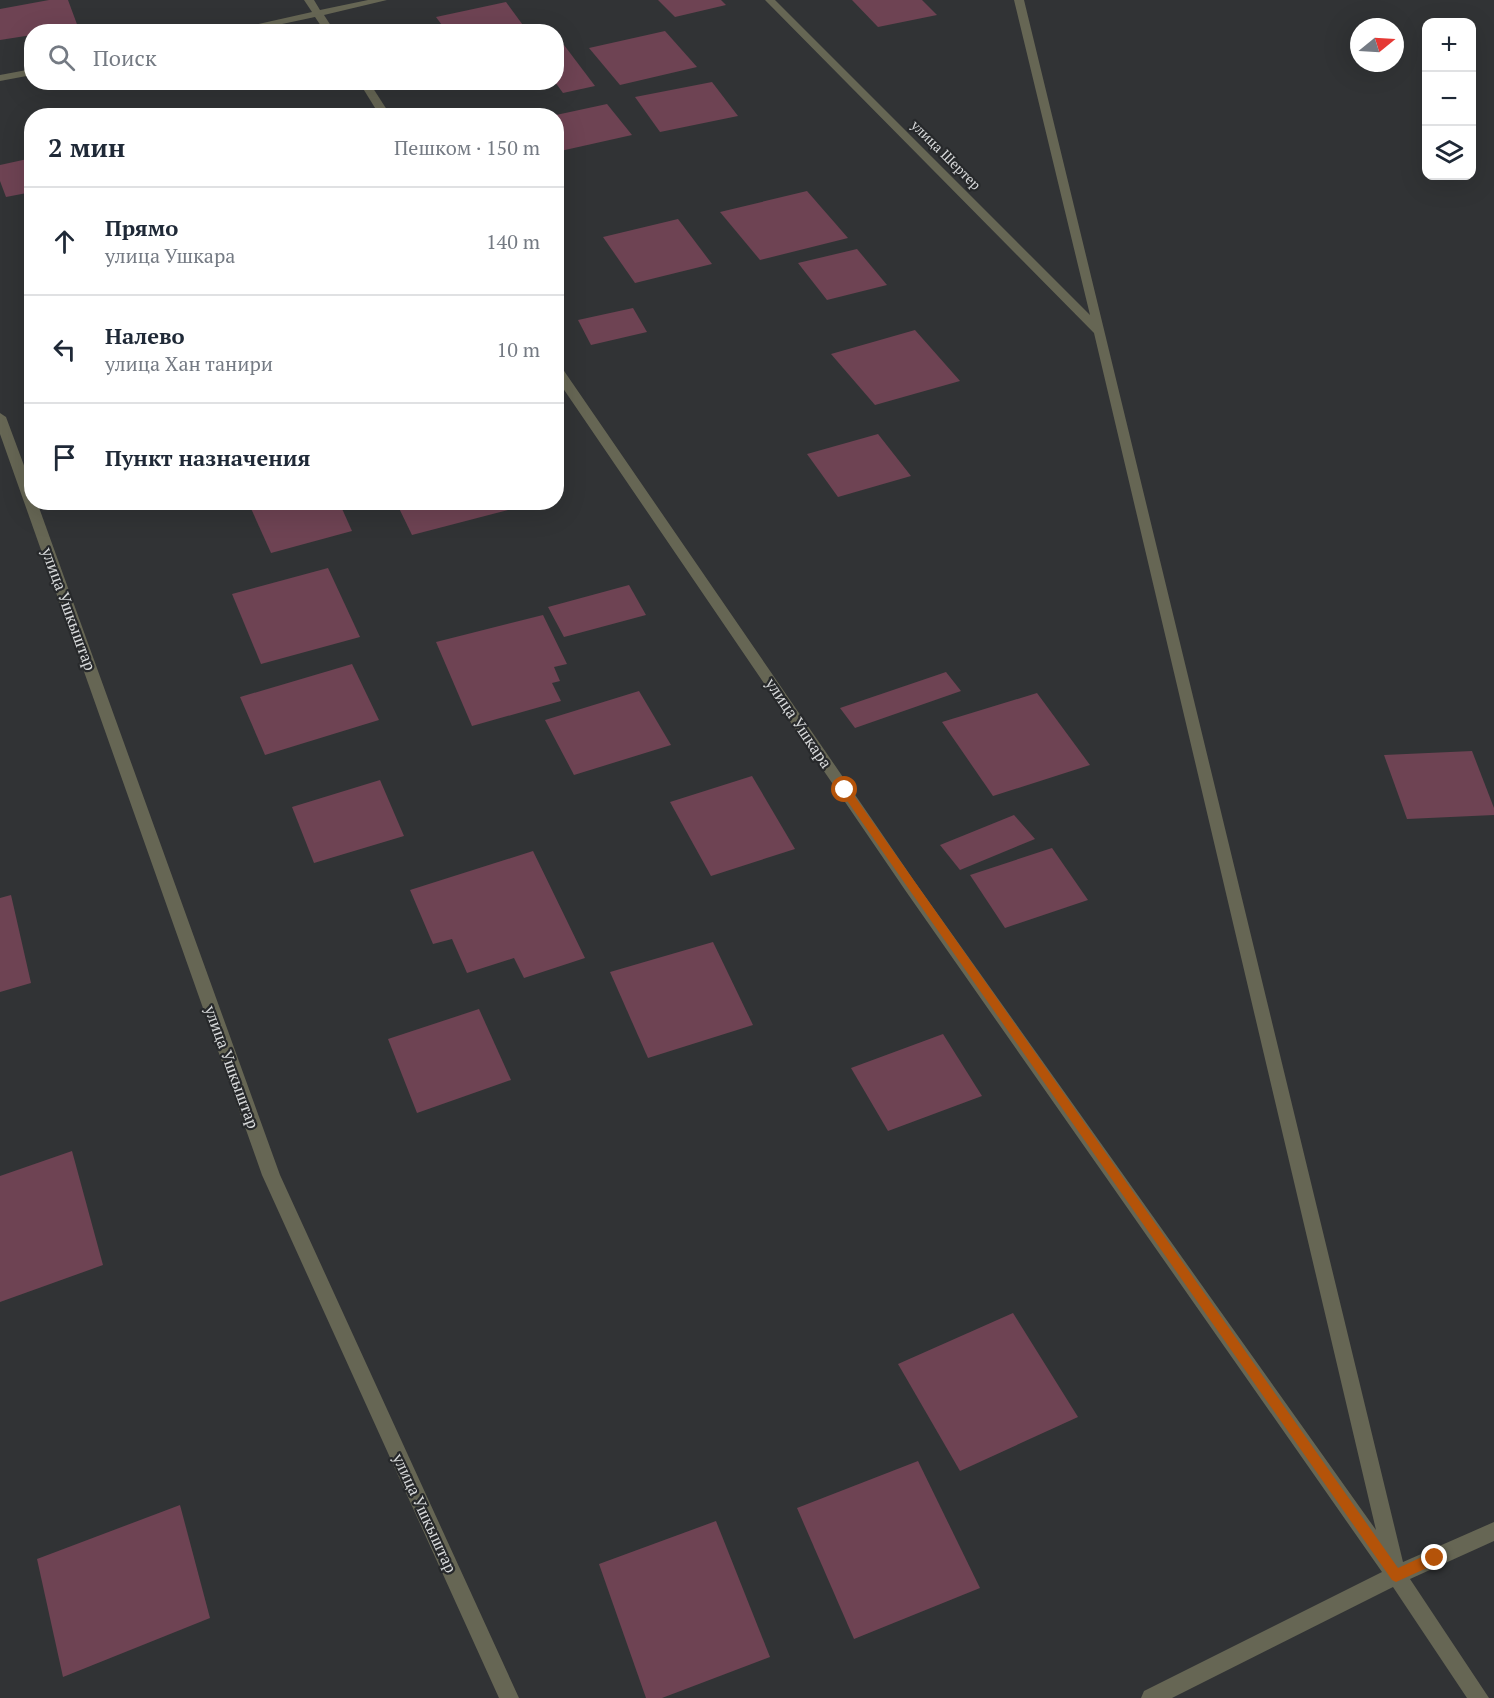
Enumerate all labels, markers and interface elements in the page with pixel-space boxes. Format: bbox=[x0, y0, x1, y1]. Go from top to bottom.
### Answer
north arrow bbox=[1350, 18, 1404, 72]
map controls bbox=[1422, 18, 1476, 180]
button: + bbox=[1422, 18, 1476, 72]
search box bbox=[24, 24, 564, 90]
icon: search bbox=[45, 41, 78, 74]
text: Поиск bbox=[93, 43, 157, 72]
button: − bbox=[1422, 72, 1476, 126]
street label: улица Шертер bbox=[907, 115, 986, 194]
button: layers bbox=[1422, 126, 1476, 180]
text: 2 мин bbox=[48, 130, 125, 164]
text: Пешком · 150 m bbox=[394, 134, 540, 161]
text: Прямо bbox=[105, 213, 178, 242]
icon: ahead bbox=[48, 225, 81, 258]
text: 140 m bbox=[486, 228, 540, 255]
text: улица Ушкара bbox=[105, 242, 235, 269]
text: Налево bbox=[105, 321, 185, 350]
icon: left bbox=[48, 333, 81, 366]
text: 10 m bbox=[497, 336, 540, 363]
text: улица Хан танири bbox=[105, 350, 273, 377]
icon: arrive bbox=[48, 441, 81, 474]
text: Пункт назначения bbox=[105, 443, 310, 472]
street label: улица Ушкыштар bbox=[36, 543, 101, 674]
street label: улица Ушкара bbox=[760, 673, 837, 772]
route start bbox=[831, 776, 857, 802]
street label: улица Ушкыштар bbox=[199, 1001, 264, 1132]
street label: улица Ушкыштар bbox=[387, 1449, 462, 1576]
route end bbox=[1421, 1544, 1447, 1570]

